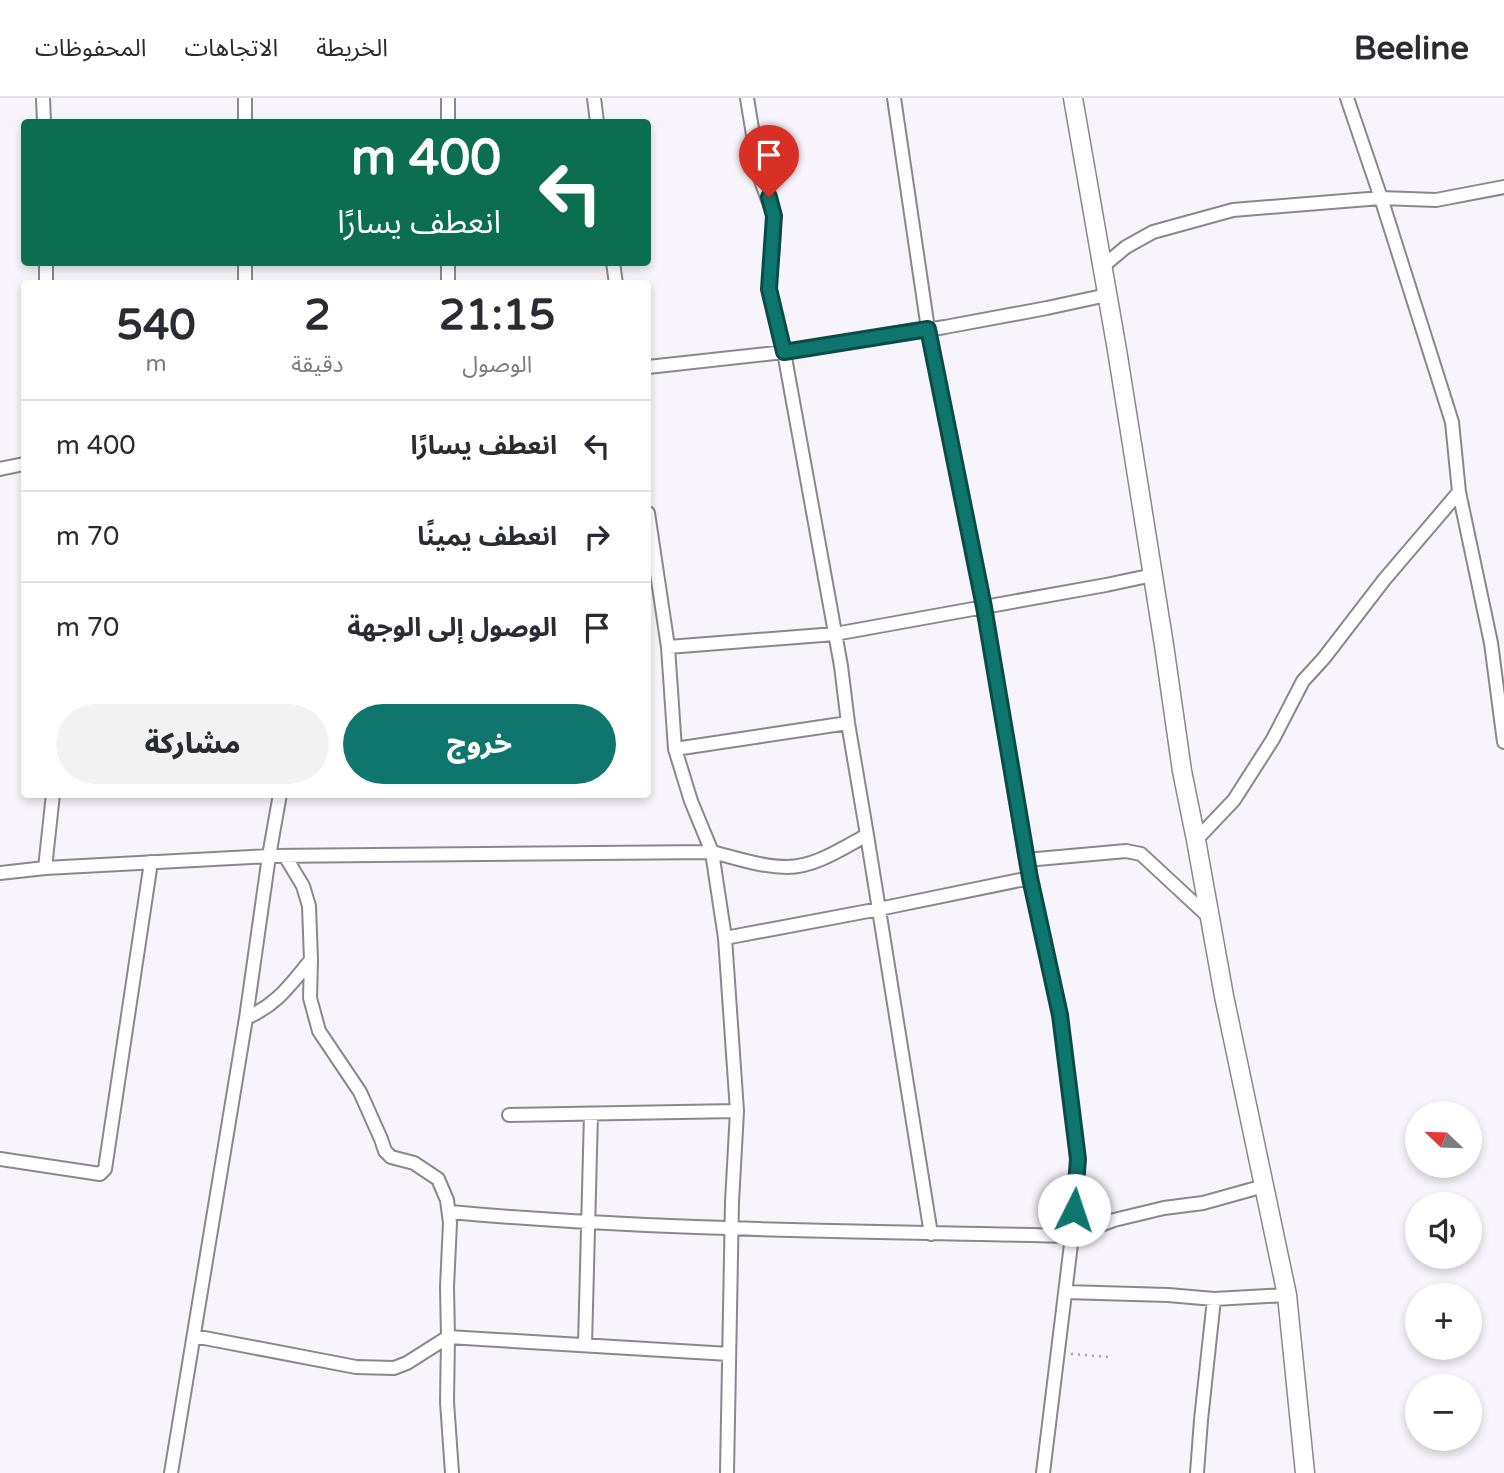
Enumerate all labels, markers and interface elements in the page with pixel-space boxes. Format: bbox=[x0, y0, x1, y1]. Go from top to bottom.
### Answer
text: Beeline bbox=[1354, 29, 1469, 68]
text: المحفوظات bbox=[35, 34, 146, 63]
text: الاتجاهات bbox=[184, 34, 278, 63]
text: الخريطة bbox=[316, 34, 388, 63]
pin bbox=[739, 125, 799, 197]
text: 400 m bbox=[351, 129, 501, 188]
icon: arrive bbox=[750, 136, 788, 174]
icon: left bbox=[525, 147, 616, 238]
text: انعطف يسارًا bbox=[337, 204, 501, 242]
text: 2 bbox=[304, 290, 331, 341]
text: 21:15 bbox=[439, 290, 556, 341]
text: 540 bbox=[117, 300, 196, 351]
text: m bbox=[146, 350, 167, 378]
text: دقيقة bbox=[291, 351, 344, 379]
text: الوصول bbox=[462, 351, 532, 379]
icon: left bbox=[578, 427, 616, 465]
text: 400 m bbox=[56, 430, 136, 461]
text: انعطف يسارًا bbox=[411, 430, 557, 461]
icon: right bbox=[578, 518, 616, 556]
text: 70 m bbox=[56, 521, 119, 552]
text: انعطف يمينًا bbox=[417, 521, 557, 552]
icon: arrive bbox=[578, 609, 616, 647]
text: 70 m bbox=[56, 612, 119, 643]
text: الوصول إلى الوجهة bbox=[347, 612, 557, 643]
button: مشاركة bbox=[56, 704, 329, 784]
button: خروج bbox=[343, 704, 616, 784]
north arrow bbox=[1405, 1101, 1482, 1178]
map controls bbox=[1405, 1101, 1482, 1451]
position arrow bbox=[1037, 1173, 1111, 1247]
button: sound bbox=[1405, 1192, 1482, 1269]
button: + bbox=[1405, 1283, 1482, 1360]
button: − bbox=[1405, 1374, 1482, 1451]

